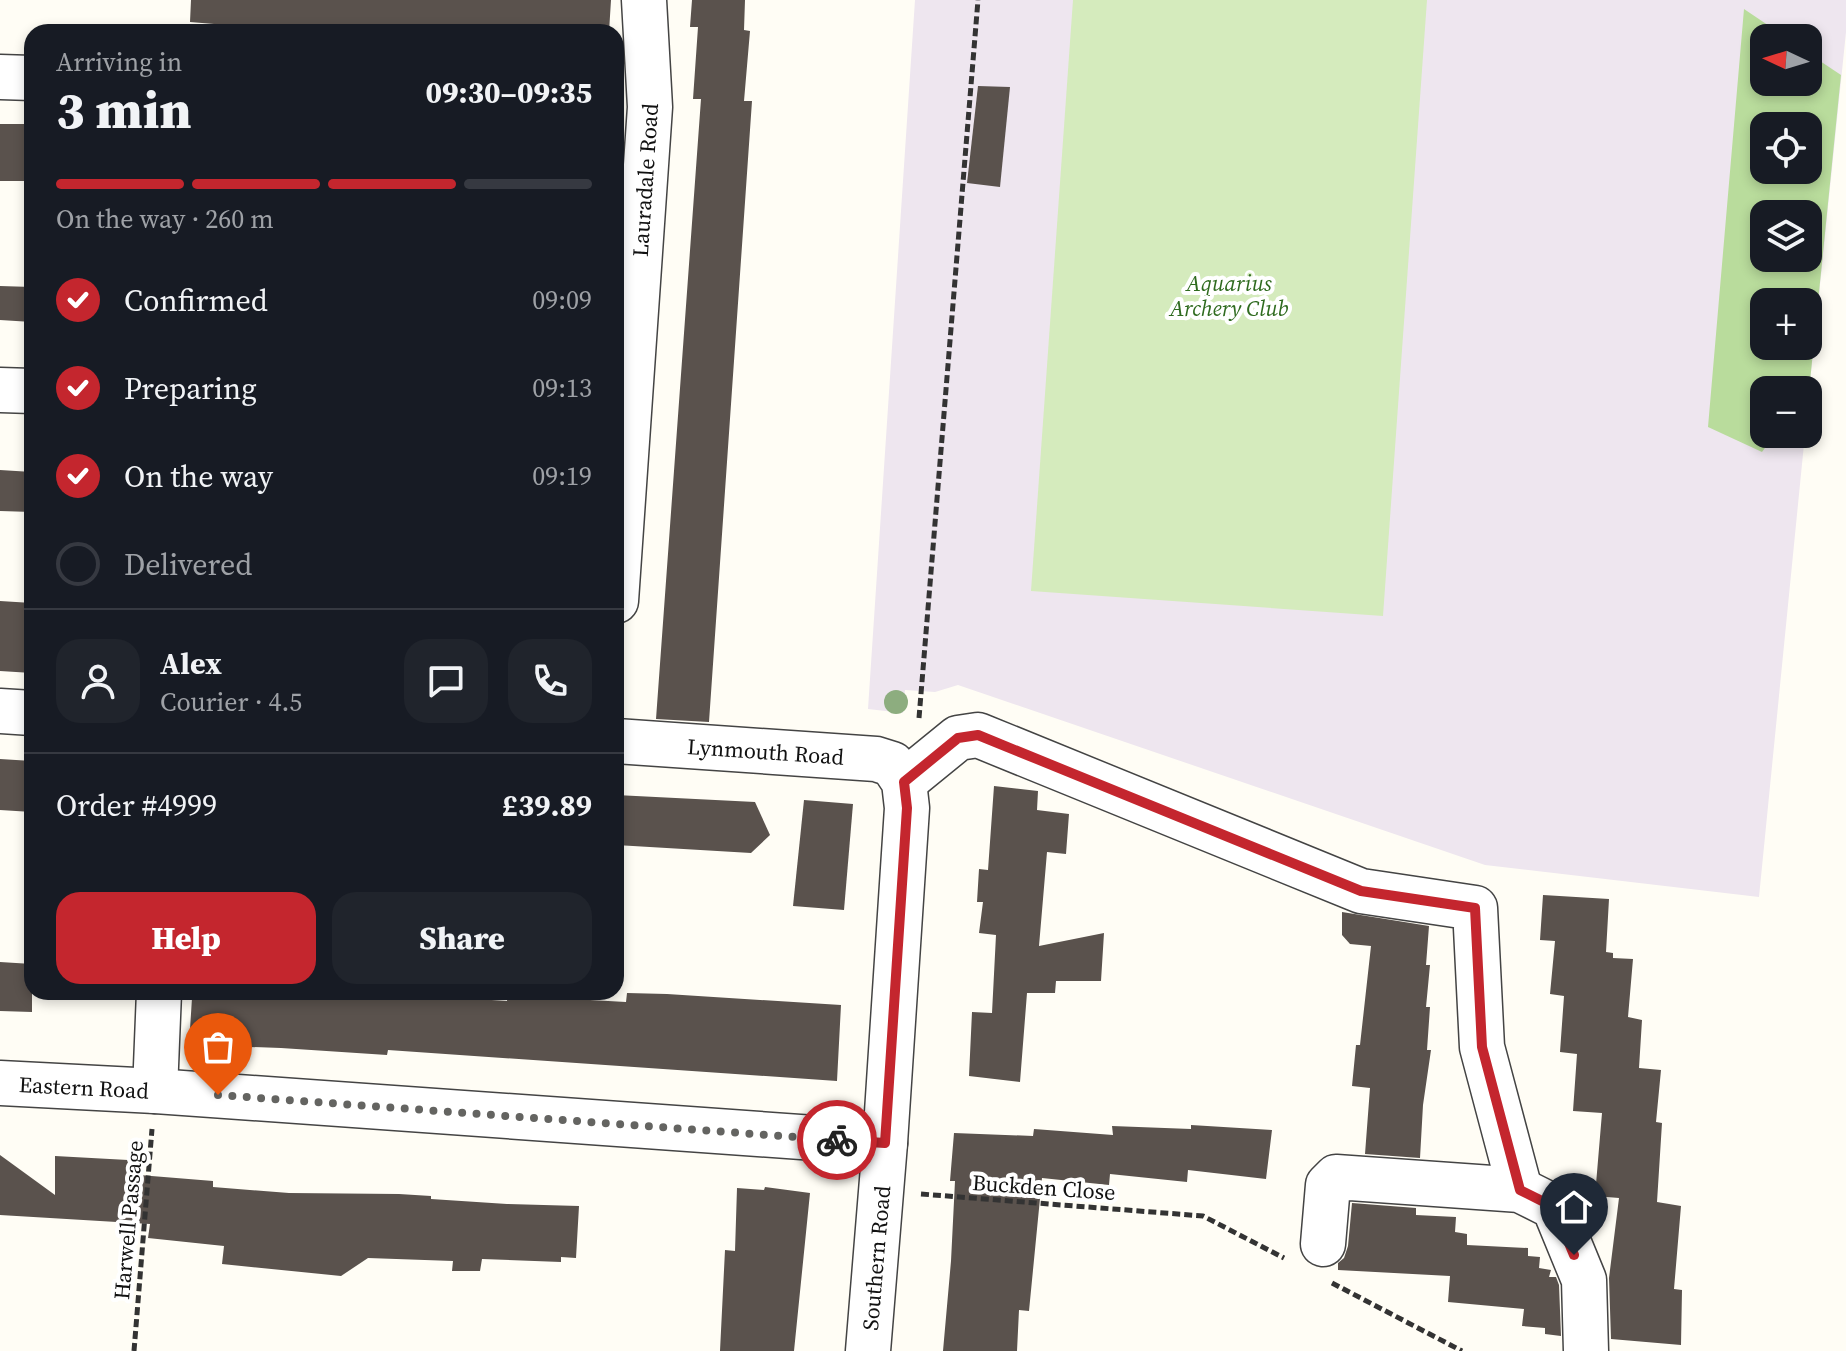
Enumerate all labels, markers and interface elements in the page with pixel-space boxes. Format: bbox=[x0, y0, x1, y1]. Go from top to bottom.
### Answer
north arrow bbox=[1750, 24, 1822, 96]
map controls bbox=[1750, 24, 1822, 448]
text: Arriving in bbox=[56, 44, 182, 80]
text: 09:30–09:35 bbox=[425, 72, 592, 113]
text: 3 min bbox=[56, 74, 192, 145]
street label: Lauradale Road bbox=[625, 102, 665, 258]
button: locate bbox=[1750, 112, 1822, 184]
button: layers bbox=[1750, 200, 1822, 272]
text: On the way · 260 m bbox=[56, 201, 274, 237]
park label: Aquarius Archery Club bbox=[1168, 268, 1288, 323]
icon: check bbox=[56, 278, 100, 322]
text: Confirmed bbox=[124, 280, 268, 321]
text: 09:09 bbox=[532, 282, 592, 318]
button: + bbox=[1750, 288, 1822, 360]
icon: check bbox=[56, 366, 100, 410]
text: Preparing bbox=[124, 368, 257, 409]
text: 09:13 bbox=[532, 370, 592, 406]
button: − bbox=[1750, 376, 1822, 448]
icon: check bbox=[56, 454, 100, 498]
text: On the way bbox=[124, 456, 273, 497]
text: 09:19 bbox=[532, 458, 592, 494]
text: Delivered bbox=[124, 544, 252, 585]
button: person bbox=[56, 639, 140, 723]
button: chat bbox=[404, 639, 488, 723]
button: phone bbox=[508, 639, 592, 723]
text: Alex bbox=[160, 643, 222, 684]
text: Courier · 4.5 bbox=[160, 684, 302, 720]
street label: Lynmouth Road bbox=[686, 731, 845, 772]
text: Order #4999 bbox=[56, 785, 217, 826]
text: £39.89 bbox=[502, 785, 592, 826]
button: Help bbox=[56, 892, 316, 984]
button: Share bbox=[332, 892, 592, 984]
pin bbox=[184, 1013, 252, 1095]
icon: bag bbox=[196, 1025, 240, 1069]
street label: Eastern Road bbox=[18, 1069, 150, 1106]
courier bbox=[797, 1100, 877, 1180]
icon: bike bbox=[815, 1118, 859, 1162]
street label: Harwell Passage bbox=[106, 1139, 150, 1301]
street label: Buckden Close bbox=[971, 1167, 1117, 1207]
pin bbox=[1540, 1173, 1608, 1255]
street label: Southern Road bbox=[855, 1184, 897, 1332]
icon: home bbox=[1552, 1185, 1596, 1229]

